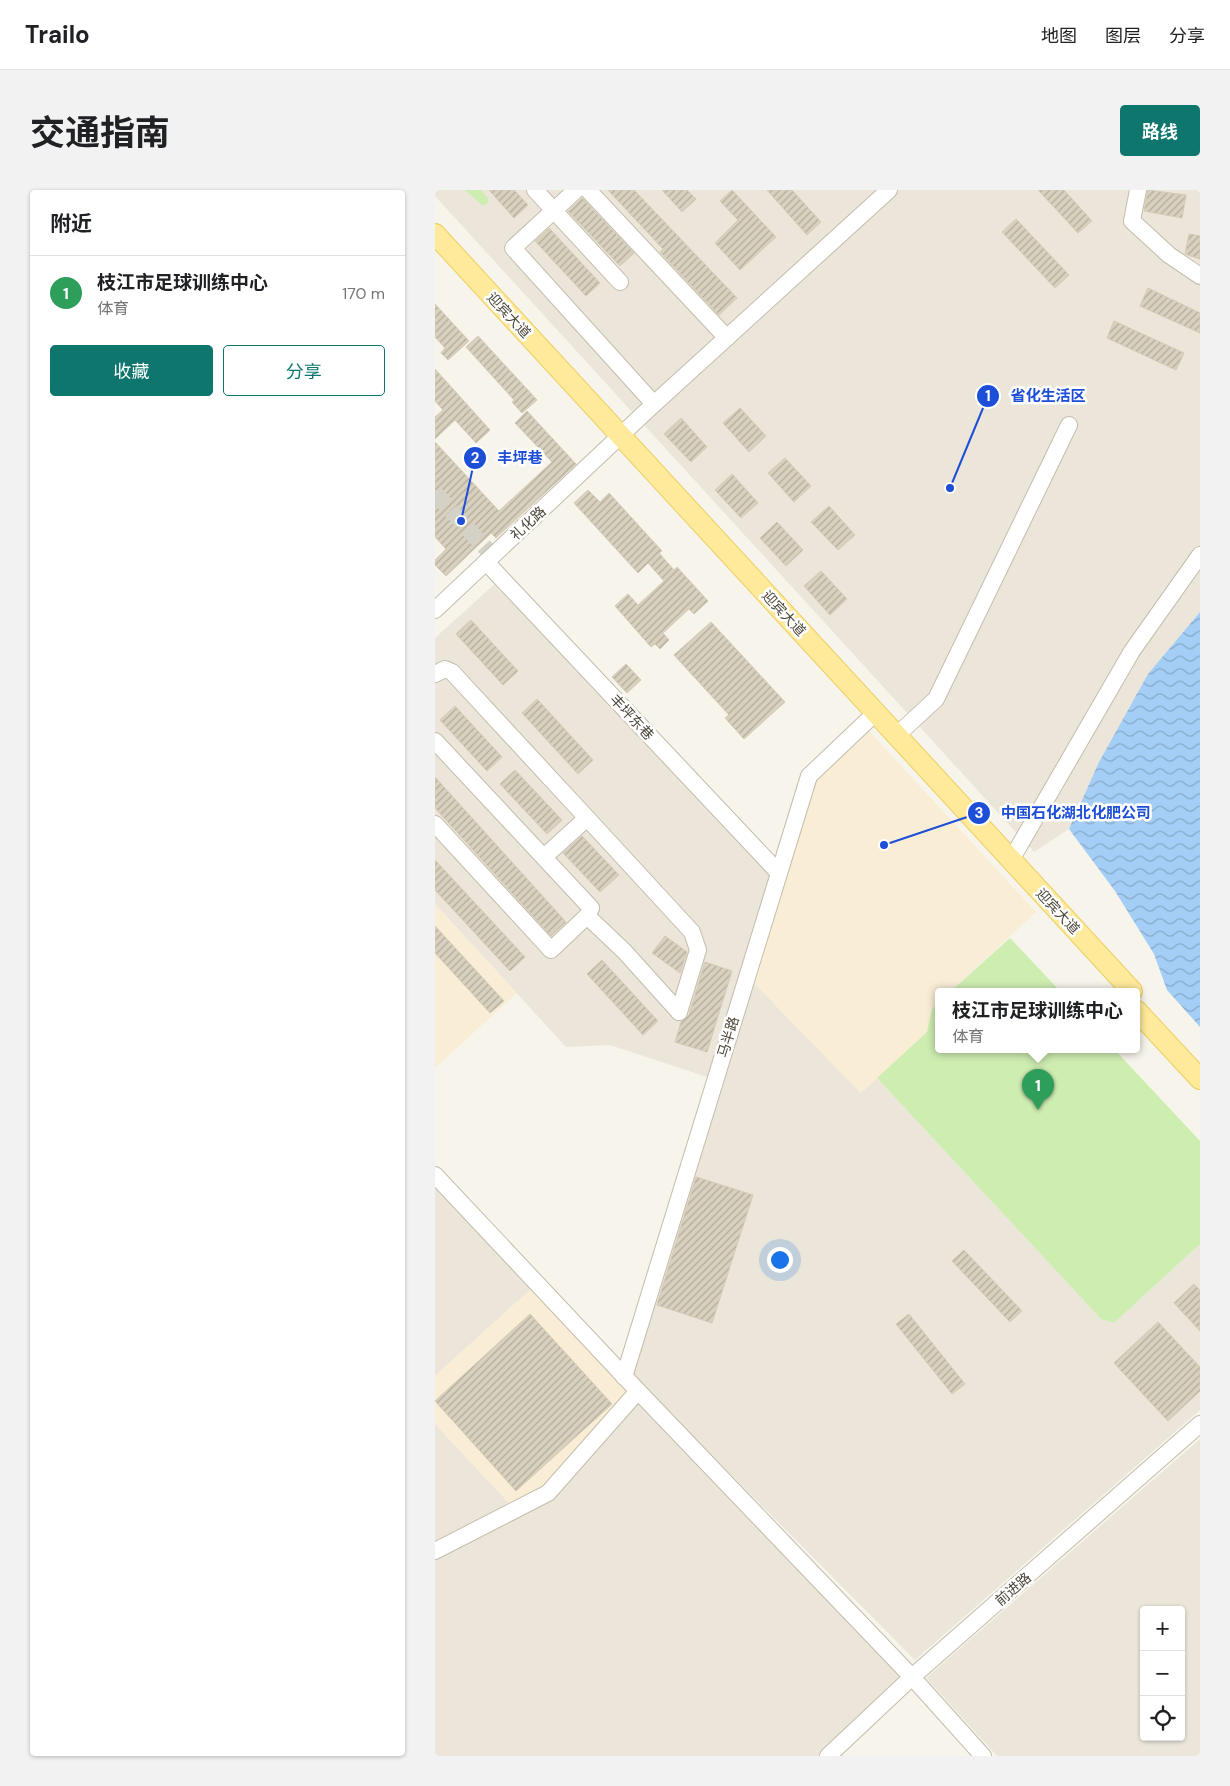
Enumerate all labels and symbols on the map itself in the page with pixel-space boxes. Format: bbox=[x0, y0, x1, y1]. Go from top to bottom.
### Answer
street label: 迎宾大道 bbox=[483, 288, 535, 342]
callout: 省化生活区 bbox=[976, 381, 1096, 411]
text: 1 bbox=[985, 386, 991, 406]
text: 省化生活区 bbox=[1010, 386, 1086, 406]
callout: 丰坪巷 bbox=[463, 443, 553, 473]
text: 2 bbox=[471, 448, 480, 468]
text: 丰坪巷 bbox=[497, 448, 543, 468]
street label: 礼化路 bbox=[507, 502, 549, 544]
street label: 迎宾大道 bbox=[758, 586, 810, 640]
street label: 丰坪东巷 bbox=[606, 690, 658, 744]
callout: 中国石化湖北化肥公司 bbox=[966, 798, 1161, 828]
text: 3 bbox=[974, 803, 984, 823]
text: 中国石化湖北化肥公司 bbox=[1001, 803, 1151, 823]
street label: 迎宾大道 bbox=[1032, 884, 1084, 938]
street label: 马半路 bbox=[713, 1014, 743, 1060]
pin: 1 bbox=[1022, 1069, 1054, 1110]
your location bbox=[767, 1247, 793, 1273]
street label: 前进路 bbox=[991, 1568, 1035, 1610]

